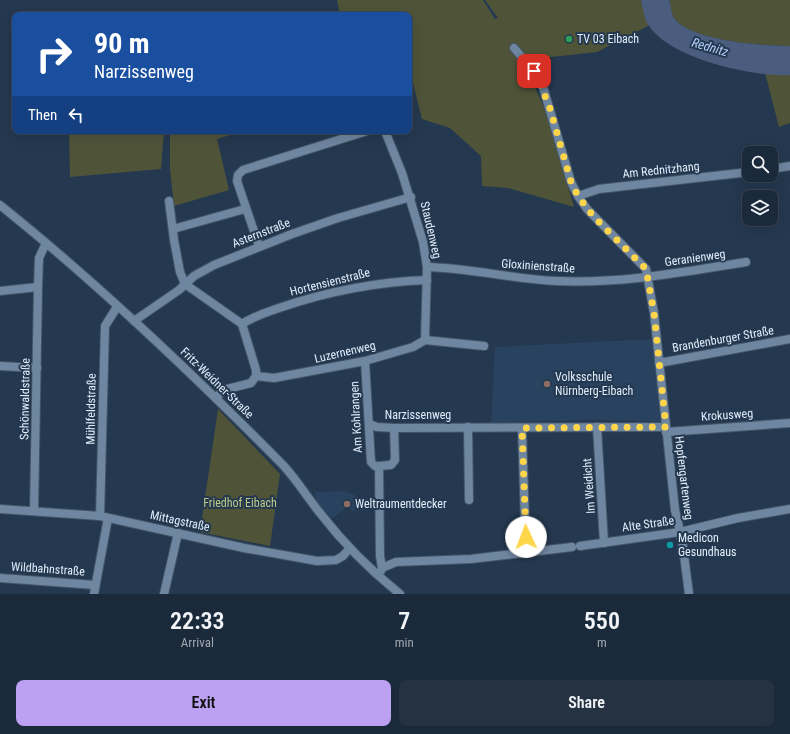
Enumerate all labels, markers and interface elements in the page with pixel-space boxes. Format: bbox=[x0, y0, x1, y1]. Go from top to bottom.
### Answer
text: 90 m bbox=[94, 27, 150, 60]
icon: right bbox=[28, 28, 80, 80]
place label: TV 03 Eibach bbox=[577, 32, 639, 46]
marker: TV 03 Eibach bbox=[564, 34, 574, 44]
water label: Rednitz bbox=[690, 35, 730, 59]
pin bbox=[517, 54, 551, 88]
icon: arrive bbox=[523, 60, 545, 82]
text: Narzissenweg bbox=[94, 61, 194, 82]
icon: left bbox=[65, 104, 87, 126]
text: Then bbox=[28, 106, 57, 124]
map controls bbox=[742, 146, 778, 226]
button: search bbox=[742, 146, 778, 182]
street label: Am Rednitzhang bbox=[622, 159, 700, 181]
button: layers bbox=[742, 190, 778, 226]
street label: Staudenweg bbox=[418, 200, 444, 260]
street label: Asternstraße bbox=[230, 215, 292, 250]
street label: Geranienweg bbox=[664, 247, 726, 269]
street label: Gloxinienstraße bbox=[501, 256, 576, 276]
street label: Hortensienstraße bbox=[288, 265, 372, 299]
street label: Brandenburger Straße bbox=[671, 323, 775, 355]
street label: Luzernenweg bbox=[313, 338, 377, 366]
street label: Fritz-Weidner-Straße bbox=[178, 345, 257, 422]
street label: Schönwaldstraße bbox=[17, 358, 33, 440]
place label: Volksschule Nürnberg-Eibach bbox=[555, 370, 634, 398]
street label: Mühlfeldstraße bbox=[83, 373, 99, 445]
marker: Volksschule Nürnberg-Eibach bbox=[542, 379, 552, 389]
street label: Am Kohlrangen bbox=[347, 380, 365, 453]
street label: Krokusweg bbox=[701, 406, 754, 424]
street label: Narzissenweg bbox=[385, 408, 451, 422]
street label: Hopfengartenweg bbox=[672, 435, 696, 521]
street label: Im Weidicht bbox=[580, 457, 598, 514]
park label: Friedhof Eibach bbox=[203, 496, 277, 510]
place label: Weltraumentdecker bbox=[355, 497, 447, 511]
marker: Weltraumentdecker bbox=[342, 499, 352, 509]
street label: Mittagstraße bbox=[149, 508, 211, 534]
street label: Alte Straße bbox=[621, 513, 675, 535]
position arrow bbox=[505, 516, 547, 558]
place label: Medicon Gesundhaus bbox=[678, 531, 737, 559]
marker: Medicon Gesundhaus bbox=[665, 540, 675, 550]
street label: Wildbahnstraße bbox=[11, 559, 86, 579]
text: 22:33 bbox=[170, 607, 225, 635]
text: 7 bbox=[398, 607, 410, 635]
text: 550 bbox=[584, 607, 620, 635]
text: Arrival bbox=[181, 635, 214, 650]
text: min bbox=[395, 635, 414, 650]
text: m bbox=[597, 635, 607, 650]
button: Exit bbox=[16, 680, 391, 726]
button: Share bbox=[399, 680, 774, 726]

